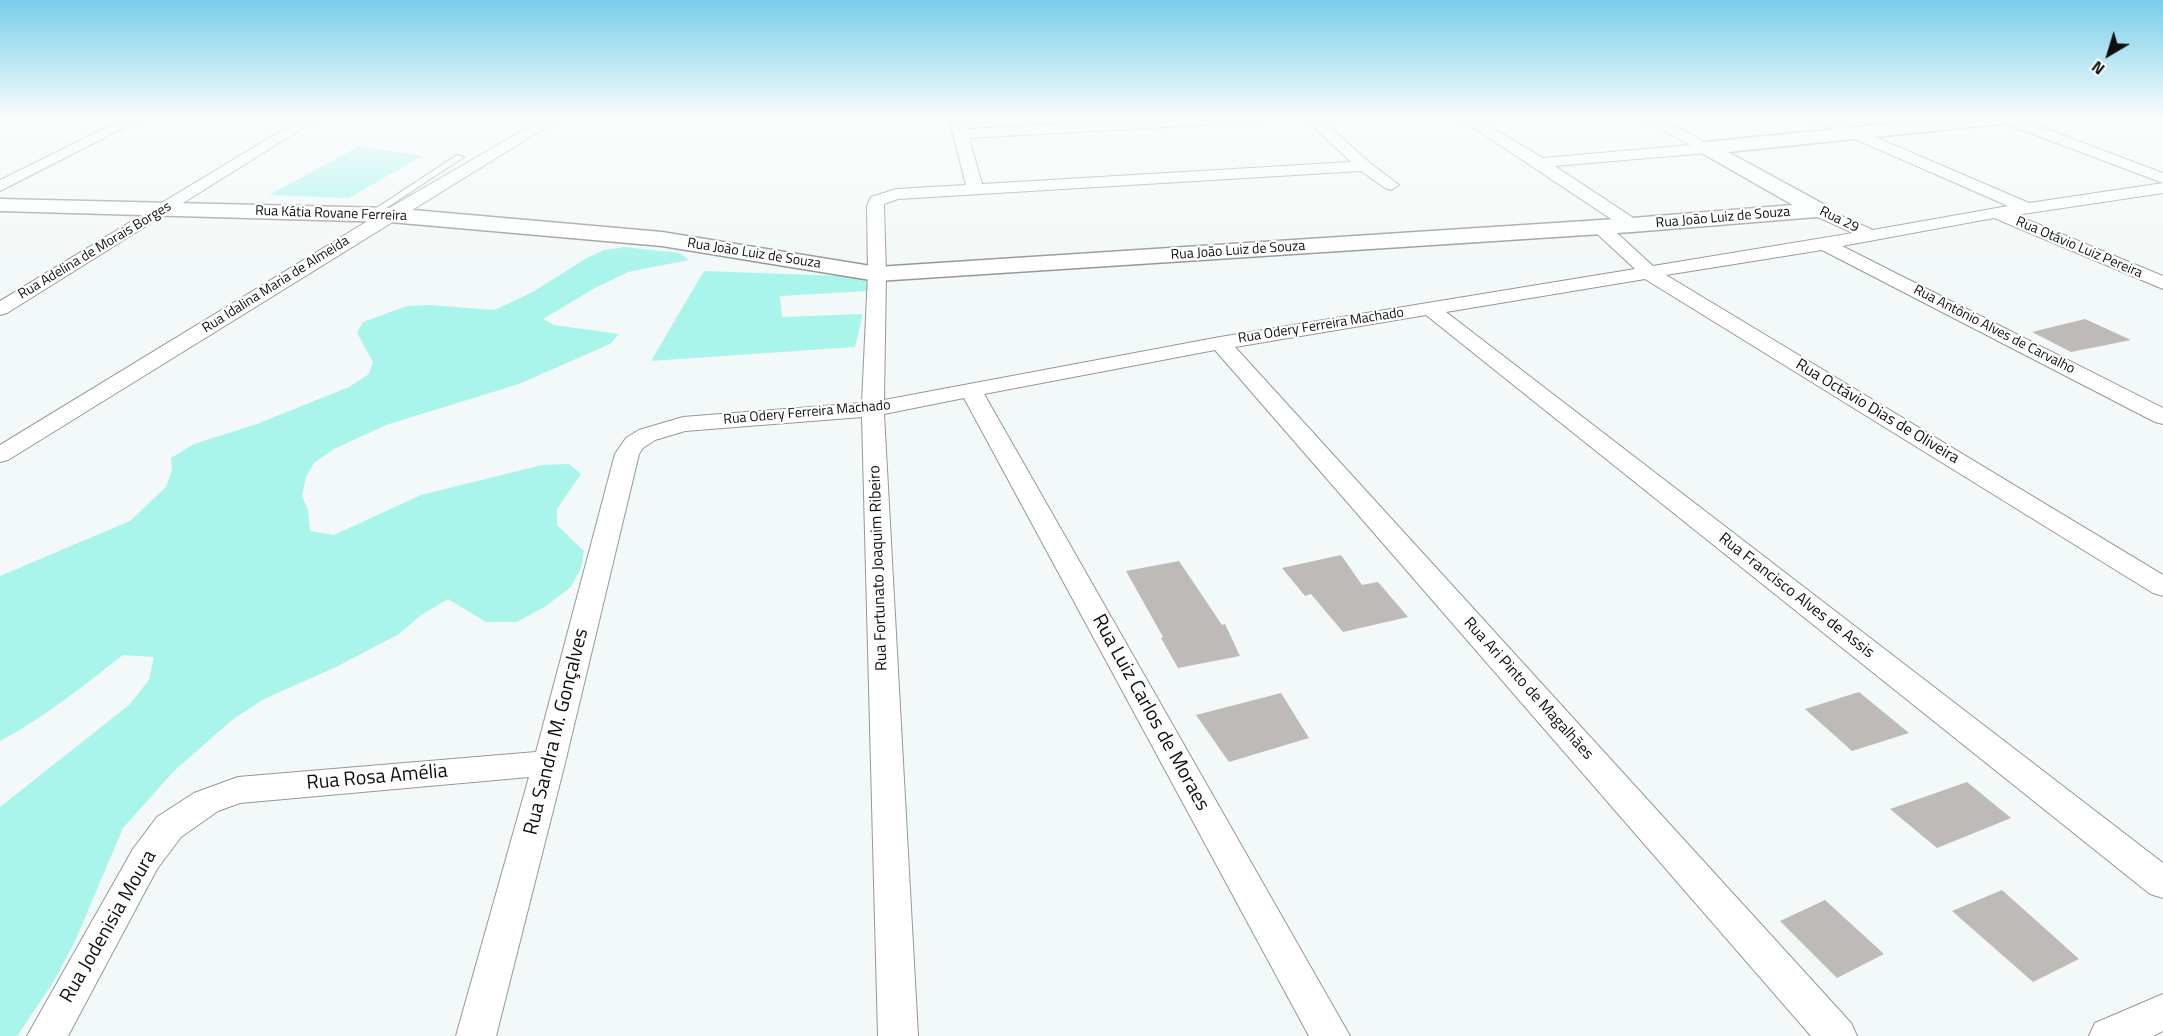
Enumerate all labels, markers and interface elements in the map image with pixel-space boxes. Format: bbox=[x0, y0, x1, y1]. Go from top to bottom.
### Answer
north arrow bbox=[2079, 24, 2139, 84]
text: N bbox=[2086, 55, 2110, 81]
street label: Rua Adelina de Morais Borges bbox=[15, 199, 175, 303]
street label: Rua Kátia Rovane Ferreira bbox=[255, 203, 407, 225]
street label: Rua 29 bbox=[1817, 203, 1861, 237]
street label: Rua João Luiz de Souza bbox=[1655, 204, 1791, 232]
street label: Rua Otávio Luiz Pereira bbox=[2013, 214, 2145, 282]
street label: Rua Idalina Maria de Almeida bbox=[199, 233, 353, 337]
street label: Rua João Luiz de Souza bbox=[686, 235, 822, 273]
street label: Rua João Luiz de Souza bbox=[1170, 238, 1306, 264]
street label: Rua Antônio Alves de Carvalho bbox=[1910, 282, 2078, 378]
street label: Rua Odery Ferreira Machado bbox=[1237, 305, 1405, 347]
street label: Rua Octávio Dias de Oliveira bbox=[1792, 356, 1962, 468]
street label: Rua Odery Ferreira Machado bbox=[723, 397, 891, 429]
street label: Rua Fortunato Joaquim Ribeiro bbox=[866, 465, 892, 671]
street label: Rua Francisco Alves de Assis bbox=[1714, 529, 1878, 663]
street label: Rua Luiz Carlos de Moraes bbox=[1086, 611, 1214, 815]
street label: Rua Ari Pinto de Magalhães bbox=[1459, 614, 1597, 764]
street label: Rua Sandra M. Gonçalves bbox=[520, 626, 594, 838]
street label: Rua Rosa Amélia bbox=[305, 760, 449, 796]
street label: Rua Jodenisia Moura bbox=[56, 846, 162, 1008]

